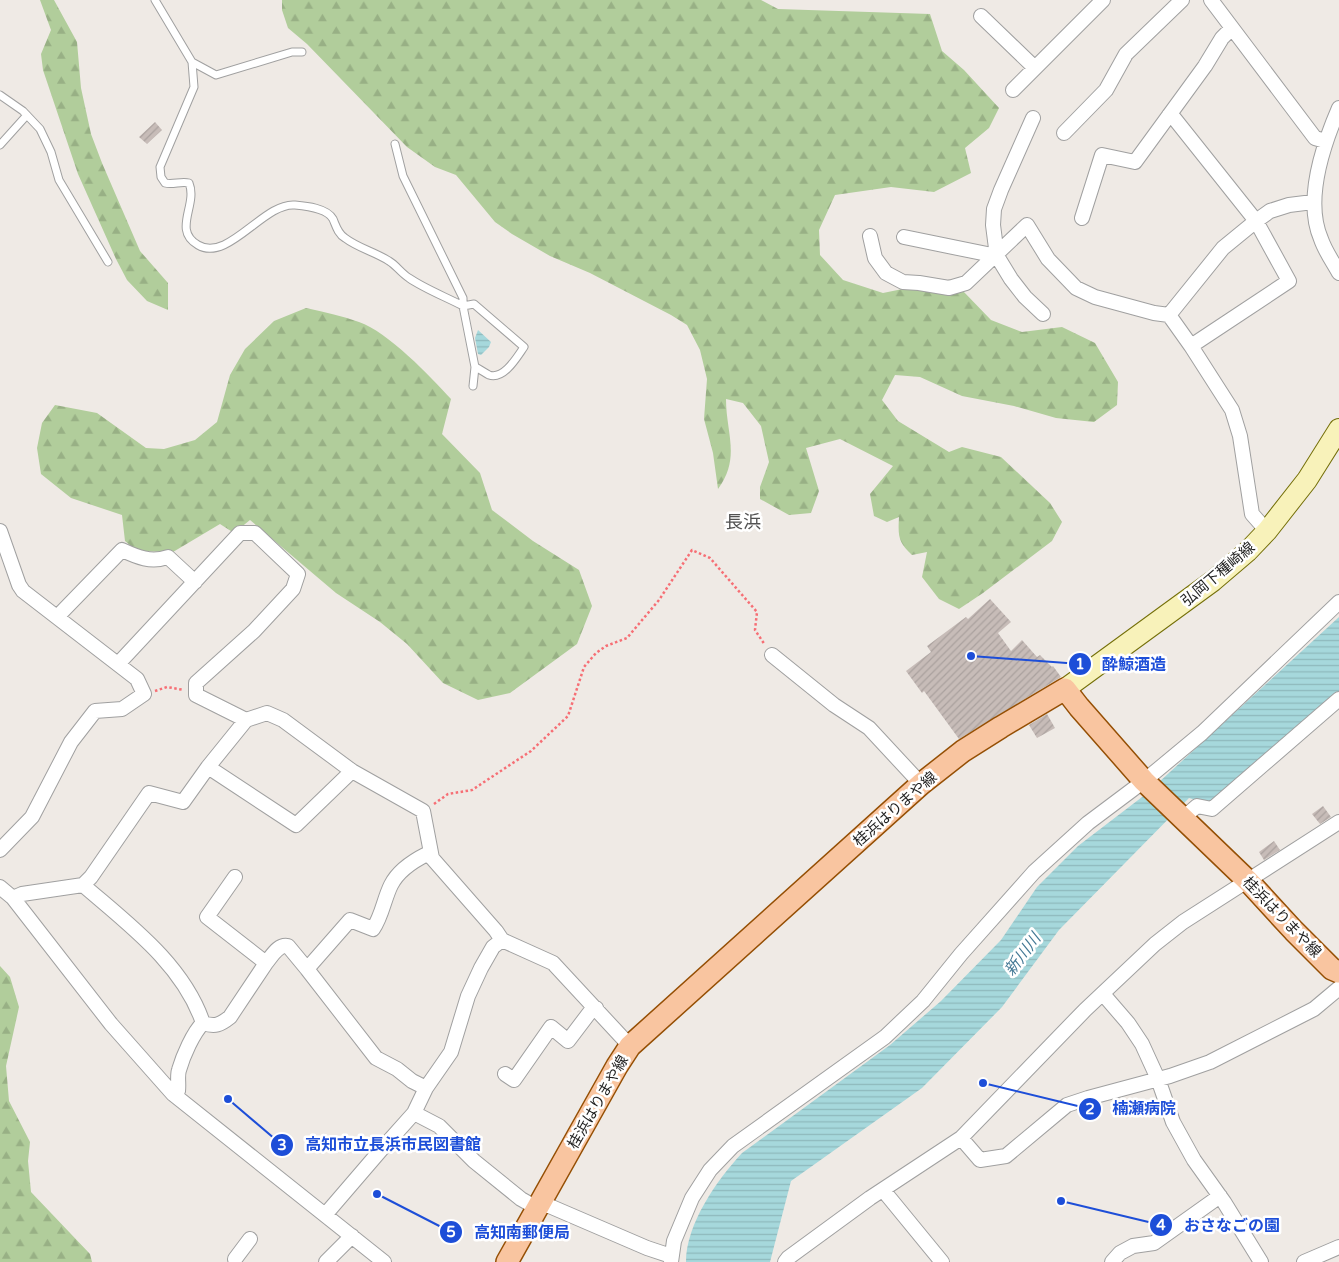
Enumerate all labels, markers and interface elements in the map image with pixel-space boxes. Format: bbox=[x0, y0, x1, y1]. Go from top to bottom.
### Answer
district label: 長浜 bbox=[725, 511, 761, 533]
street label: 弘岡下種崎線 bbox=[1178, 538, 1258, 610]
callout: 酔鯨酒造 bbox=[1067, 648, 1176, 679]
text: 1 bbox=[1075, 655, 1085, 673]
text: 酔鯨酒造 bbox=[1102, 655, 1166, 675]
street label: 桂浜はりまや線 bbox=[849, 768, 941, 850]
street label: 桂浜はりまや線 bbox=[1239, 873, 1325, 961]
water label: 新川川 bbox=[1000, 928, 1046, 980]
street label: 桂浜はりまや線 bbox=[564, 1052, 632, 1152]
callout: 楠瀬病院 bbox=[1077, 1093, 1186, 1124]
text: 楠瀬病院 bbox=[1112, 1099, 1176, 1119]
text: 2 bbox=[1085, 1100, 1095, 1118]
callout: 高知市立長浜市民図書館 bbox=[270, 1129, 491, 1160]
text: 高知市立長浜市民図書館 bbox=[305, 1135, 481, 1155]
text: 3 bbox=[277, 1136, 287, 1154]
callout: おさなごの園 bbox=[1149, 1210, 1290, 1241]
callout: 高知南郵便局 bbox=[439, 1216, 580, 1247]
text: 4 bbox=[1156, 1216, 1166, 1234]
text: おさなごの園 bbox=[1184, 1216, 1280, 1236]
text: 5 bbox=[446, 1223, 456, 1241]
text: 高知南郵便局 bbox=[474, 1223, 570, 1243]

